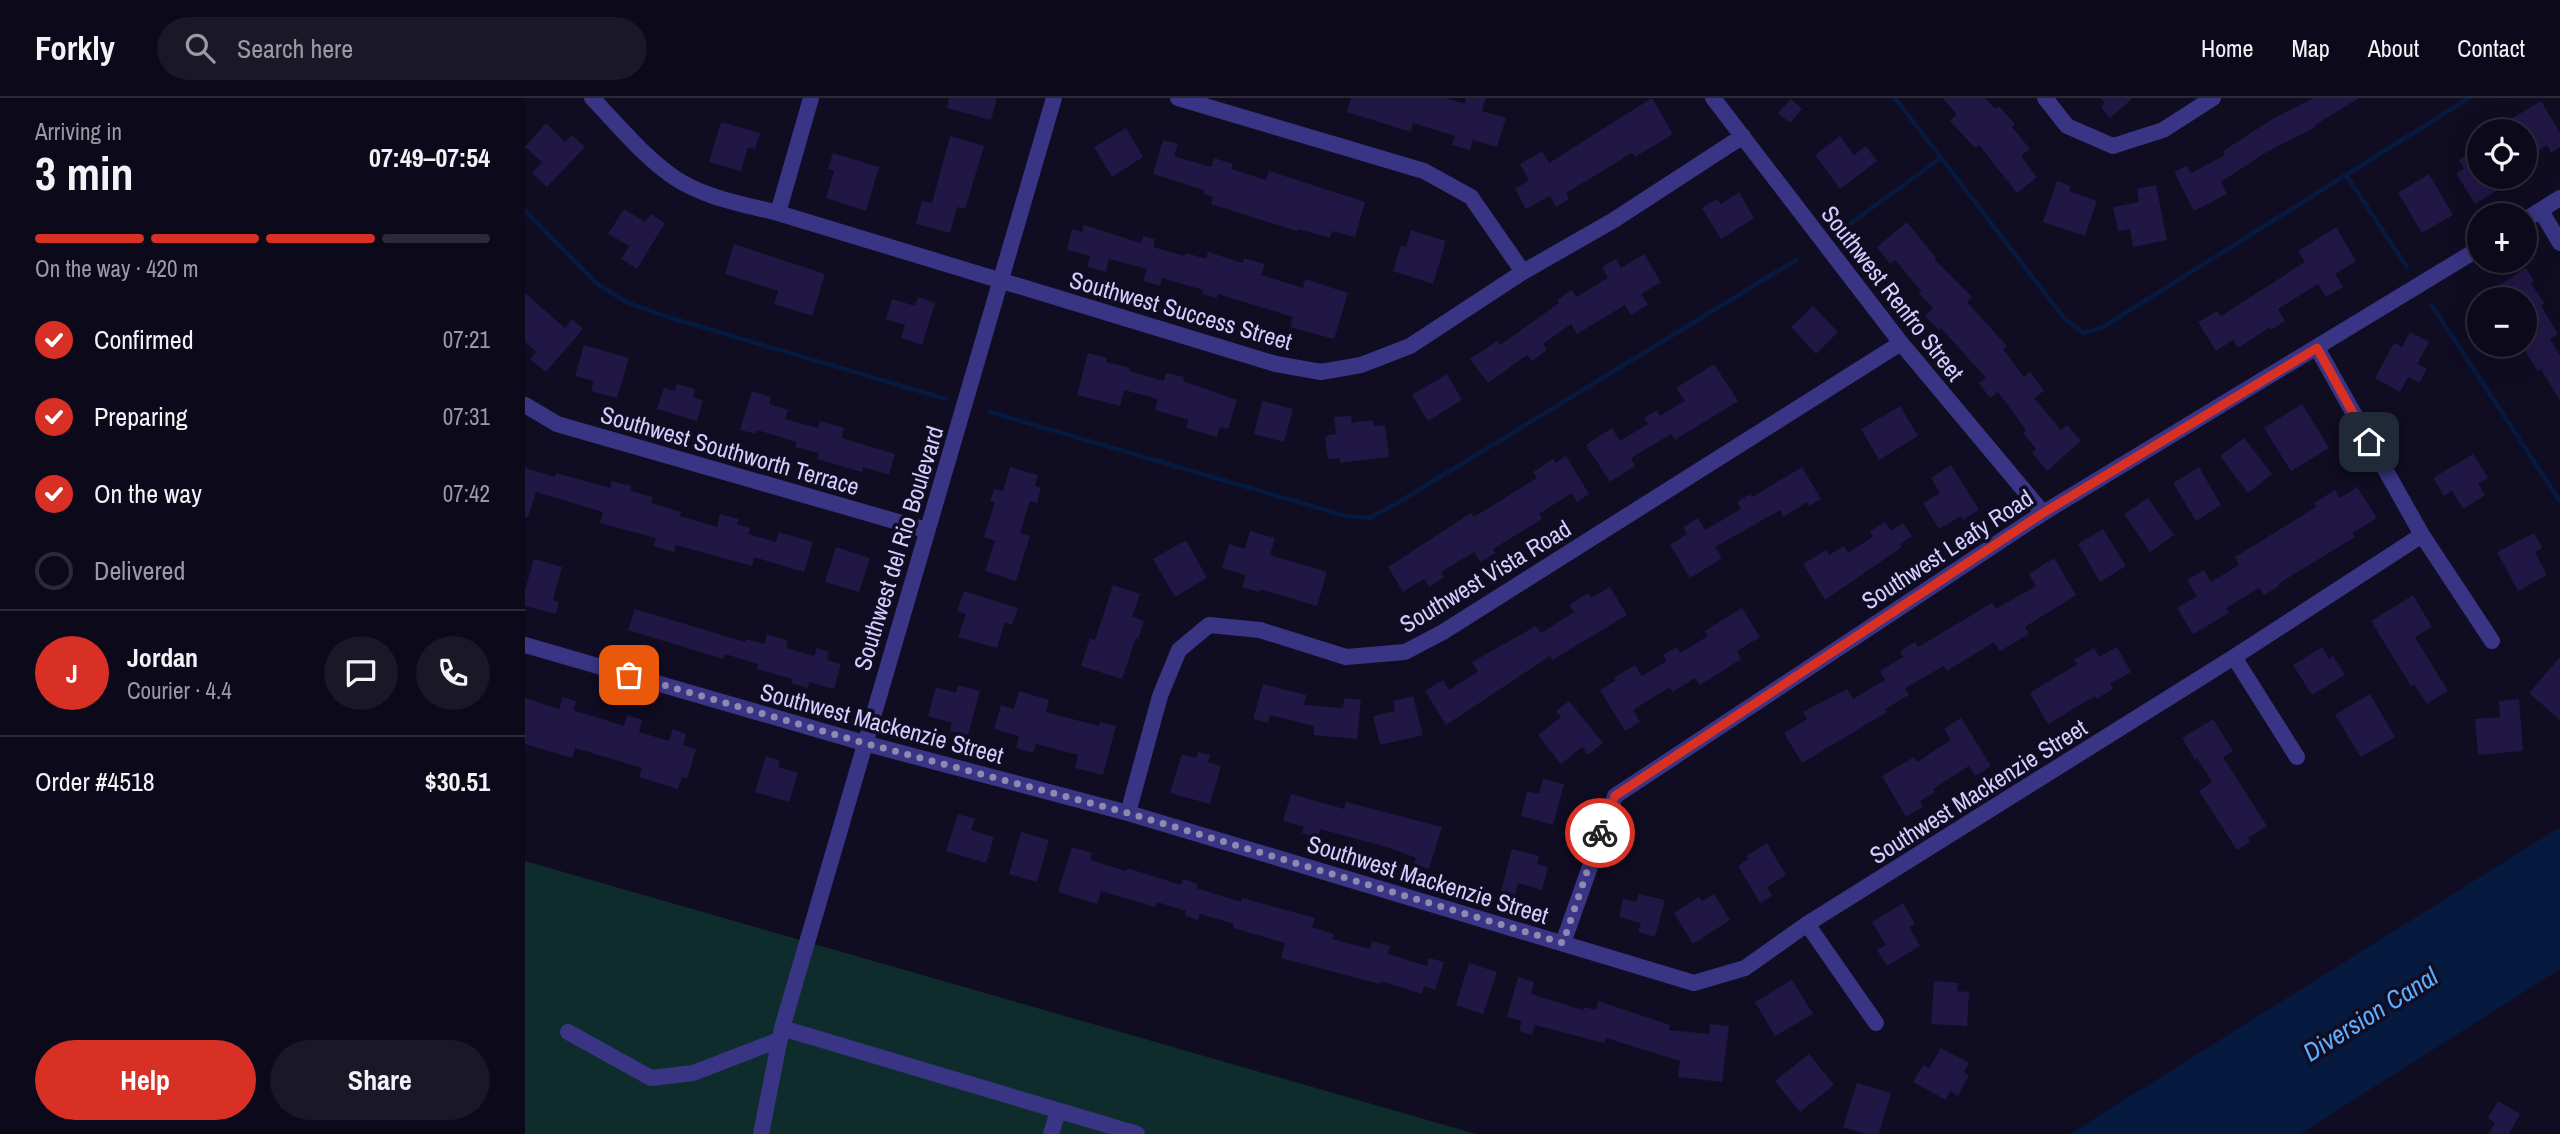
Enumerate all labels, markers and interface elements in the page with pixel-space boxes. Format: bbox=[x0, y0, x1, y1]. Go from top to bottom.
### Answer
search box bbox=[157, 17, 647, 80]
text: Forkly bbox=[35, 26, 115, 70]
icon: search bbox=[181, 29, 219, 67]
text: Search here bbox=[237, 31, 353, 66]
text: Home bbox=[2201, 32, 2253, 64]
text: Map bbox=[2291, 32, 2330, 64]
text: About bbox=[2368, 32, 2419, 64]
text: Contact bbox=[2457, 32, 2525, 64]
text: Arriving in bbox=[35, 116, 122, 147]
map controls bbox=[2467, 119, 2537, 357]
button: locate bbox=[2467, 119, 2537, 189]
text: 07:49–07:54 bbox=[369, 140, 490, 175]
text: 3 min bbox=[35, 142, 134, 204]
street label: Southwest Renfro Street bbox=[1814, 199, 1972, 388]
button: + bbox=[2467, 203, 2537, 273]
text: On the way · 420 m bbox=[35, 253, 199, 284]
street label: Southwest Success Street bbox=[1066, 263, 1296, 357]
button: − bbox=[2467, 287, 2537, 357]
icon: check bbox=[35, 321, 73, 359]
text: Confirmed bbox=[94, 322, 194, 357]
text: 07:21 bbox=[443, 324, 490, 355]
icon: check bbox=[35, 398, 73, 436]
street label: Southwest Southworth Terrace bbox=[597, 398, 863, 502]
text: Preparing bbox=[94, 399, 188, 434]
text: 07:31 bbox=[443, 401, 490, 432]
pin bbox=[2339, 412, 2399, 472]
street label: Southwest del Rio Boulevard bbox=[846, 422, 950, 674]
icon: home bbox=[2350, 423, 2388, 461]
icon: check bbox=[35, 475, 73, 513]
text: On the way bbox=[94, 476, 202, 511]
text: 07:42 bbox=[443, 478, 490, 509]
street label: Southwest Leafy Road bbox=[1855, 482, 2039, 616]
street label: Southwest Vista Road bbox=[1393, 512, 1577, 640]
text: Delivered bbox=[94, 553, 185, 588]
button: chat bbox=[324, 636, 398, 710]
button: phone bbox=[416, 636, 490, 710]
text: Jordan bbox=[127, 640, 198, 675]
pin bbox=[599, 645, 659, 705]
text: J bbox=[66, 656, 78, 691]
icon: bag bbox=[610, 656, 648, 694]
text: Courier · 4.4 bbox=[127, 675, 232, 706]
street label: Southwest Mackenzie Street bbox=[757, 675, 1008, 771]
street label: Southwest Mackenzie Street bbox=[1863, 711, 2093, 871]
text: Order #4518 bbox=[35, 764, 155, 799]
text: $30.51 bbox=[425, 764, 490, 799]
courier bbox=[1565, 798, 1635, 868]
icon: bike bbox=[1581, 814, 1619, 852]
street label: Southwest Mackenzie Street bbox=[1304, 827, 1553, 931]
water label: Diversion Canal bbox=[2296, 958, 2445, 1069]
button: Help bbox=[35, 1040, 256, 1120]
button: Share bbox=[270, 1040, 490, 1120]

